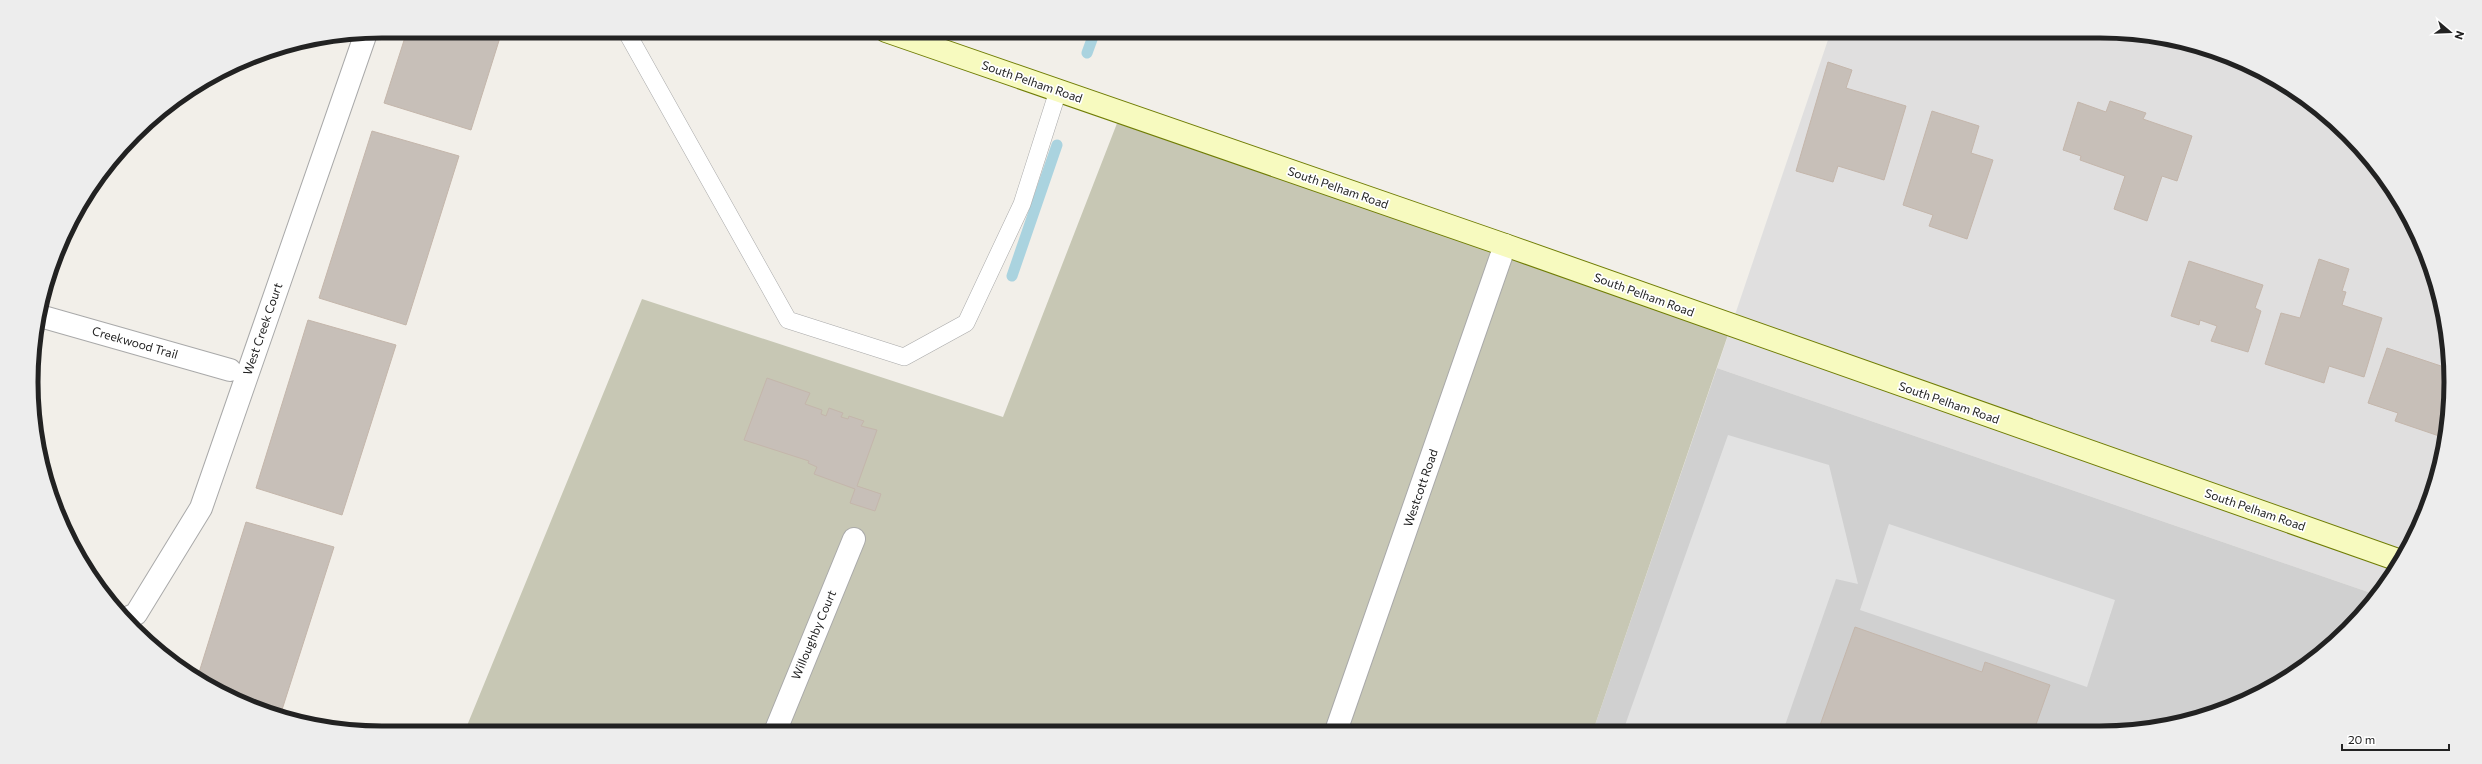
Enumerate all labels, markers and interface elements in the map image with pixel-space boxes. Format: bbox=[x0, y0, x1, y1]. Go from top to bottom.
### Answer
north arrow bbox=[2430, 12, 2470, 52]
text: N bbox=[2452, 29, 2467, 41]
street label: South Pelham Road bbox=[980, 57, 1085, 105]
street label: South Pelham Road bbox=[1286, 163, 1391, 211]
street label: South Pelham Road bbox=[1592, 269, 1696, 319]
street label: West Creek Court bbox=[240, 281, 284, 377]
street label: Creekwood Trail bbox=[91, 323, 180, 361]
street label: South Pelham Road bbox=[1897, 378, 2002, 426]
street label: Westcott Road bbox=[1400, 447, 1440, 528]
street label: South Pelham Road bbox=[2203, 485, 2308, 533]
street label: Willoughby Court bbox=[788, 588, 838, 681]
scale bar bbox=[2342, 726, 2449, 752]
text: 20 m bbox=[2348, 732, 2375, 746]

